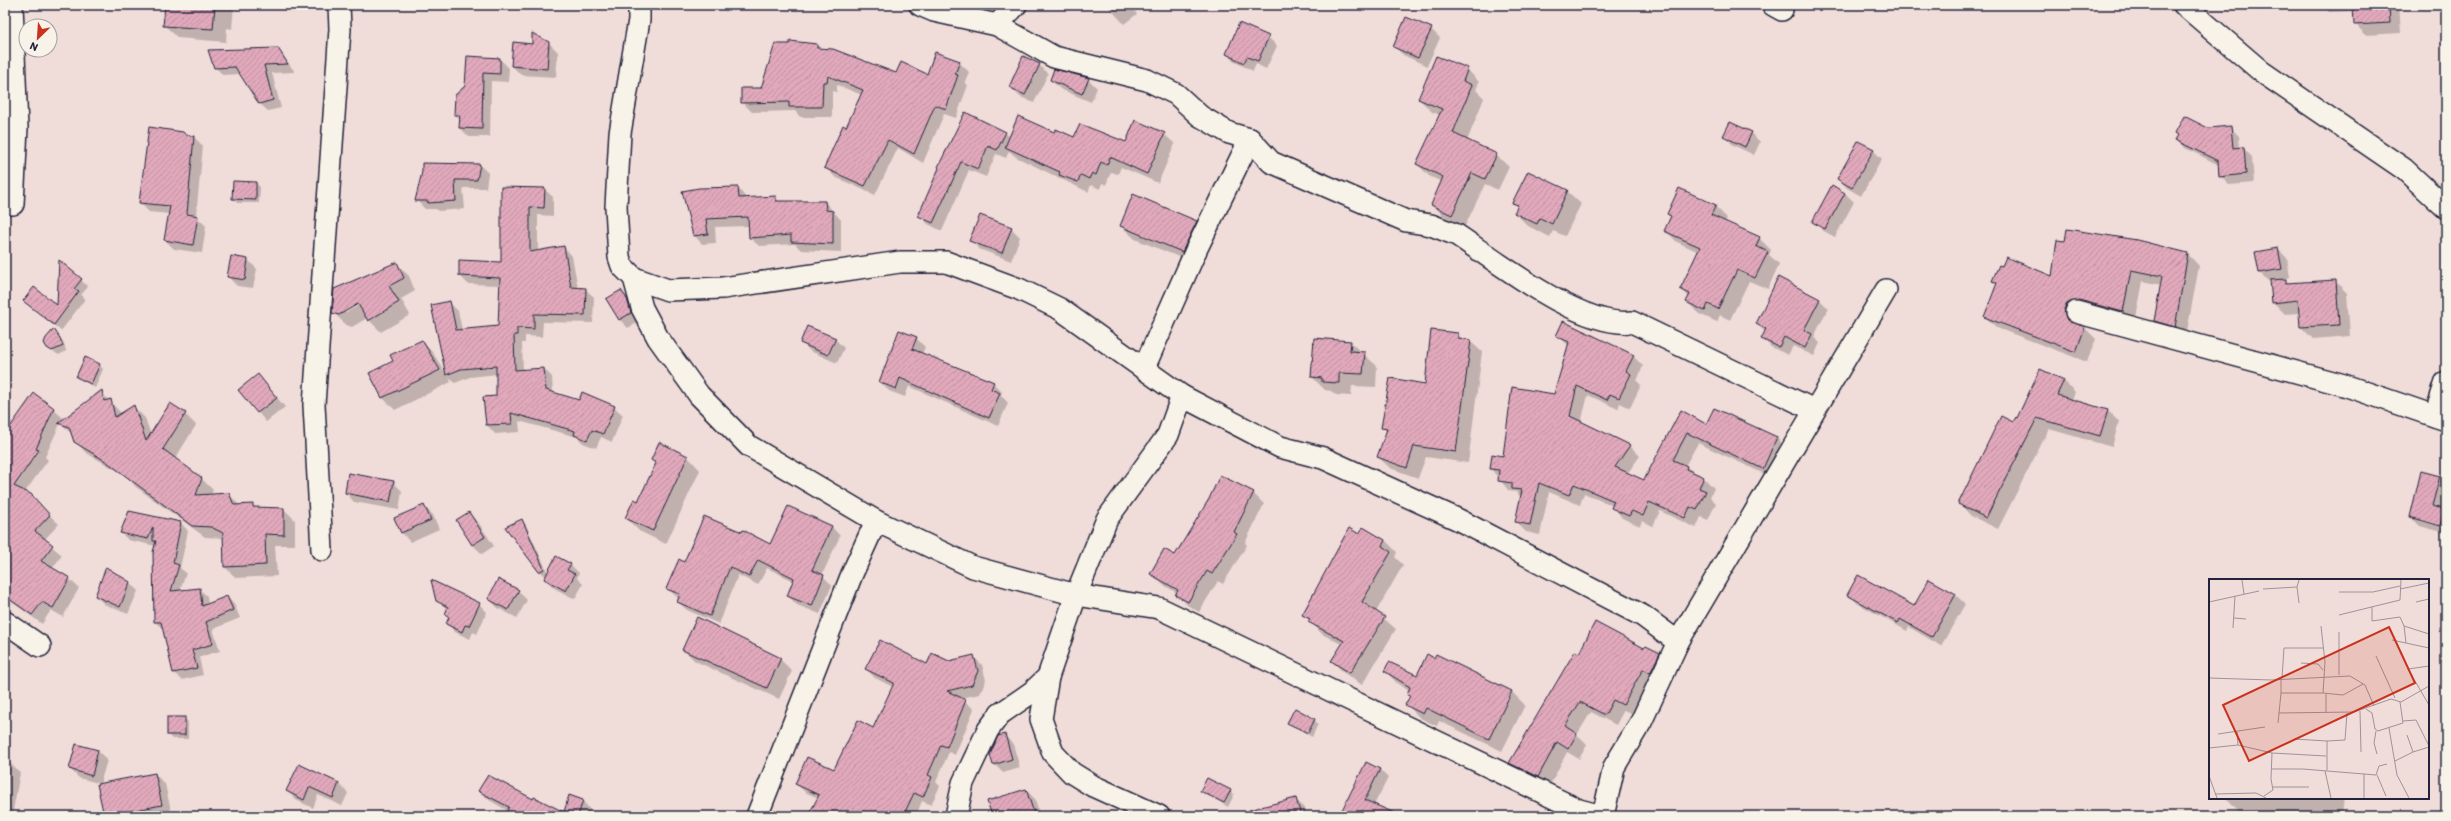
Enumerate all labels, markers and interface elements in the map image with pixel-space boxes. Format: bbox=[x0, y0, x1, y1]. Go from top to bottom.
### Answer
north arrow bbox=[18, 18, 58, 58]
text: N bbox=[28, 39, 40, 54]
inset map bbox=[2209, 579, 2429, 799]

